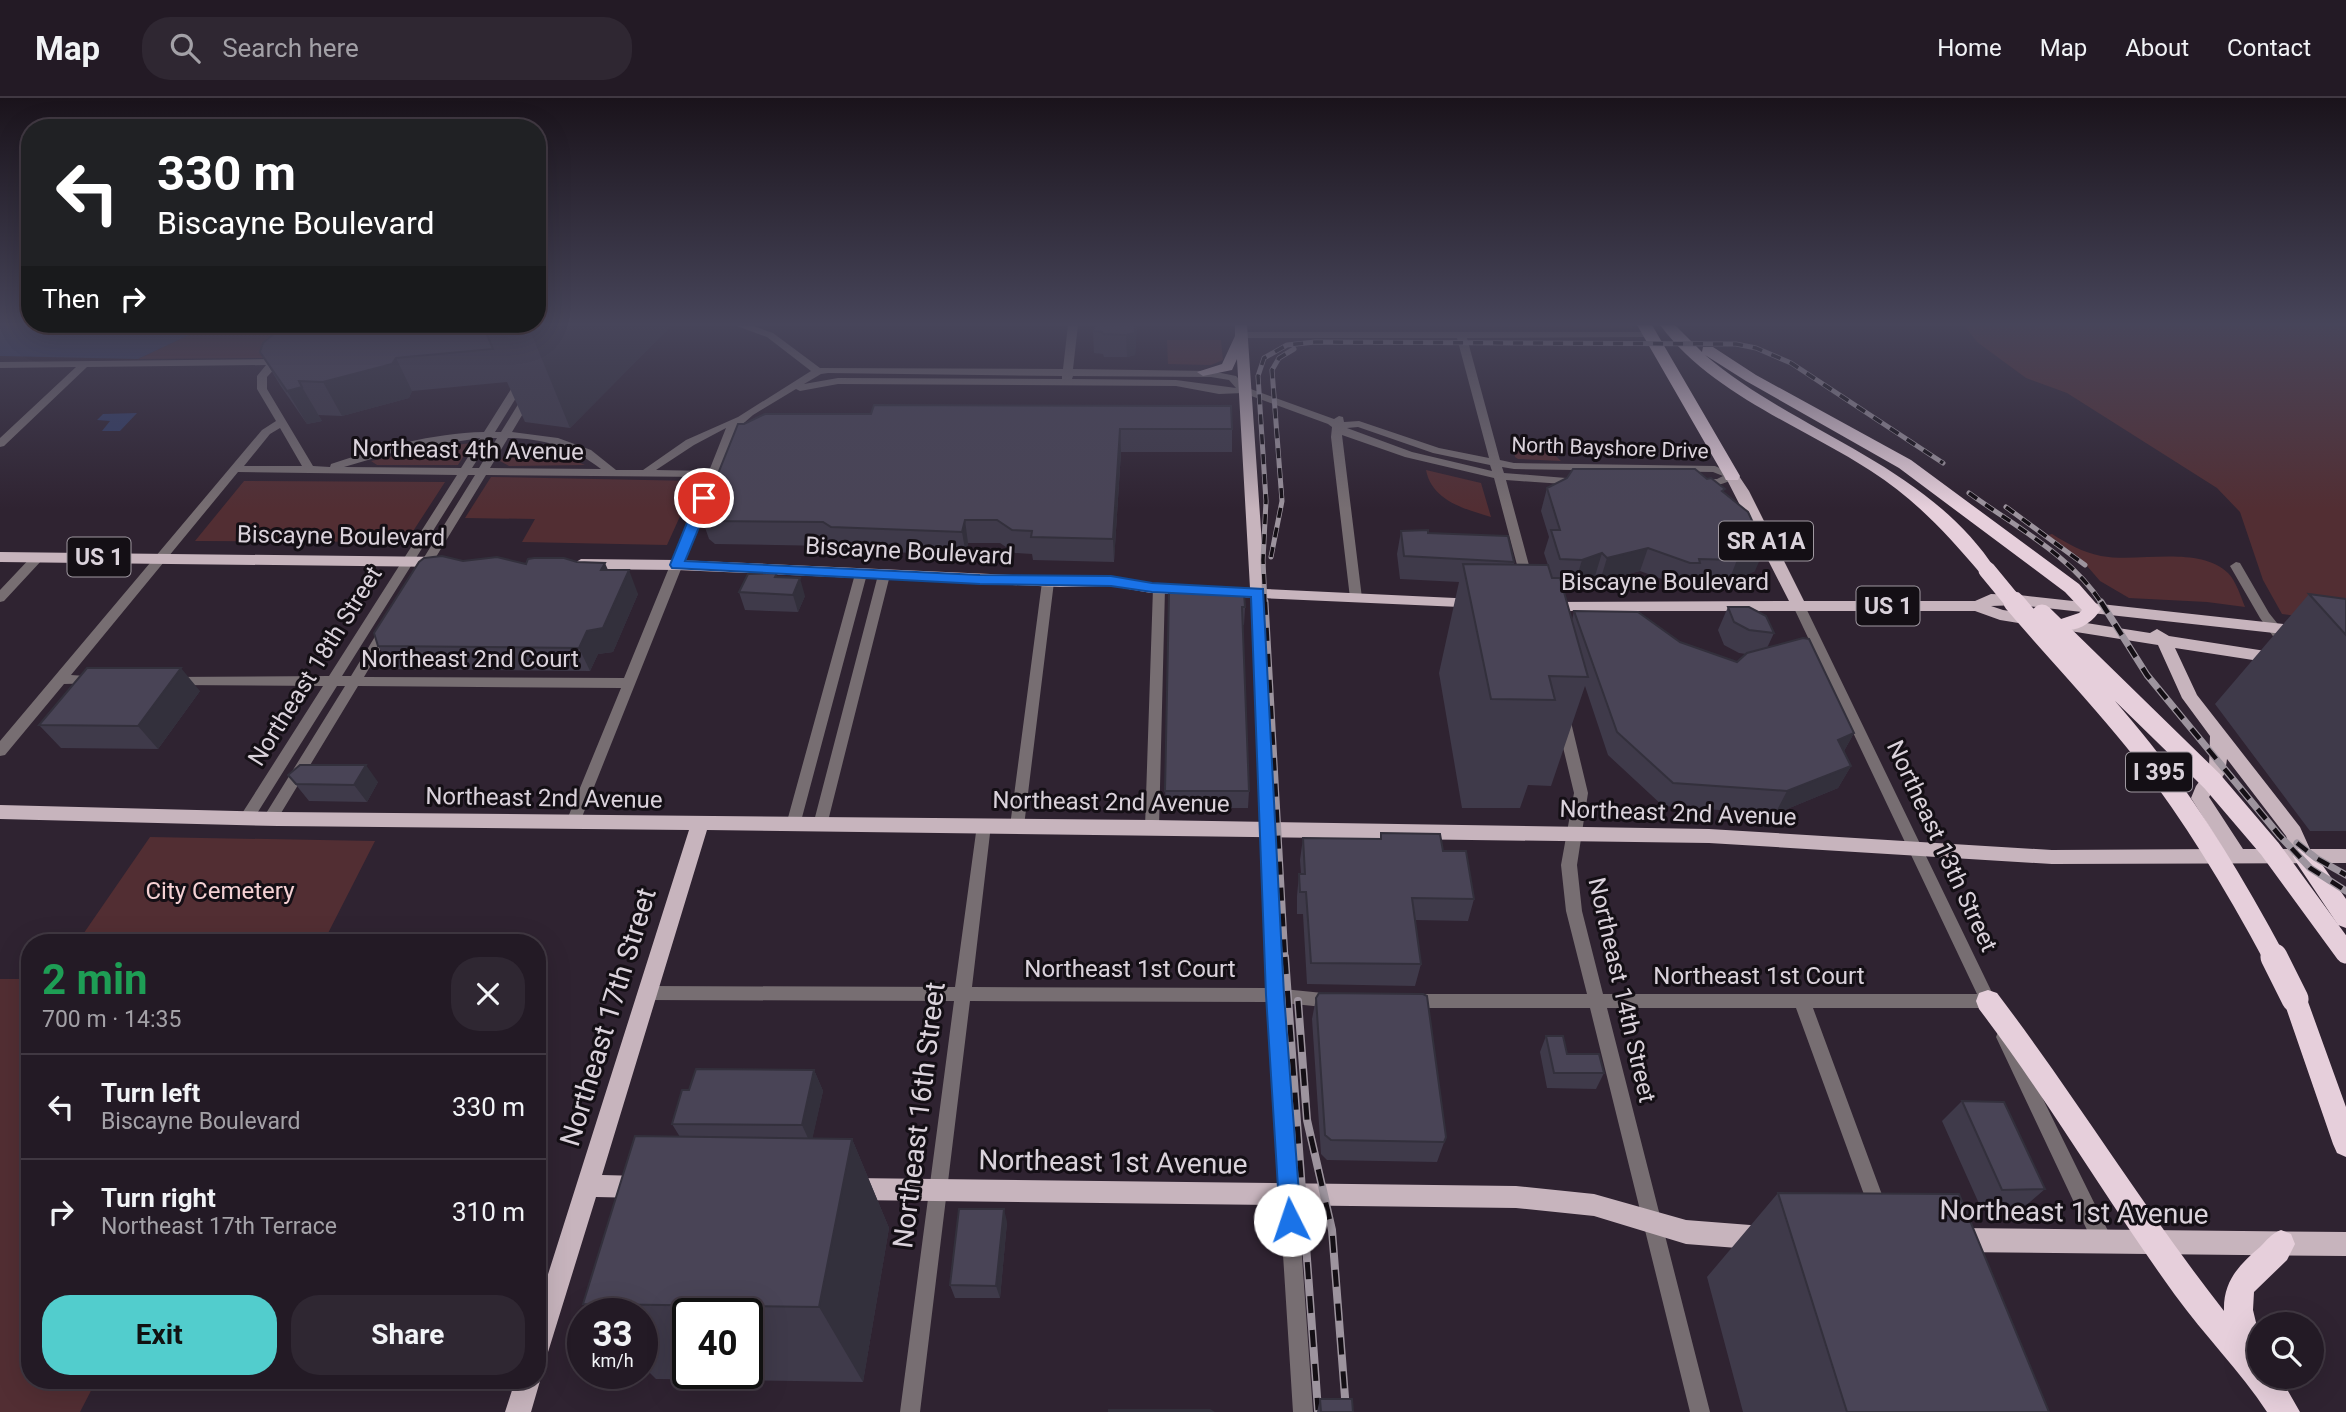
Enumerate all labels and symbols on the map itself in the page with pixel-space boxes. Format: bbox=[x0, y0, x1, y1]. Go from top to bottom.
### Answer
street label: North Bayshore Drive bbox=[1511, 433, 1709, 463]
street label: Northeast 4th Avenue bbox=[352, 434, 584, 466]
pin bbox=[674, 468, 734, 528]
street label: Biscayne Boulevard bbox=[237, 520, 445, 552]
road number: SR A1A bbox=[1719, 522, 1813, 560]
street label: Biscayne Boulevard bbox=[804, 532, 1014, 570]
road number: US 1 bbox=[68, 538, 130, 576]
street label: Northeast 18th Street bbox=[242, 561, 388, 771]
street label: Biscayne Boulevard bbox=[1561, 568, 1769, 596]
road number: US 1 bbox=[1856, 586, 1920, 626]
street label: Northeast 2nd Court bbox=[361, 645, 579, 673]
street label: Northeast 13th Street bbox=[1881, 736, 2003, 956]
road number: I 395 bbox=[2126, 752, 2192, 792]
street label: Northeast 2nd Avenue bbox=[425, 782, 663, 814]
street label: Northeast 2nd Avenue bbox=[992, 786, 1230, 818]
street label: Northeast 2nd Avenue bbox=[1559, 795, 1797, 831]
street label: Northeast 14th Street bbox=[1583, 875, 1662, 1105]
park label: City Cemetery bbox=[145, 877, 295, 905]
street label: Northeast 17th Street bbox=[553, 884, 663, 1150]
street label: Northeast 1st Court bbox=[1024, 955, 1236, 983]
street label: Northeast 1st Court bbox=[1653, 962, 1865, 990]
street label: Northeast 16th Street bbox=[886, 980, 952, 1250]
street label: Northeast 1st Avenue bbox=[978, 1143, 1248, 1181]
position arrow bbox=[1253, 1183, 1327, 1257]
street label: Northeast 1st Avenue bbox=[1939, 1193, 2209, 1231]
speed limit sign: 40 bbox=[672, 1298, 763, 1389]

